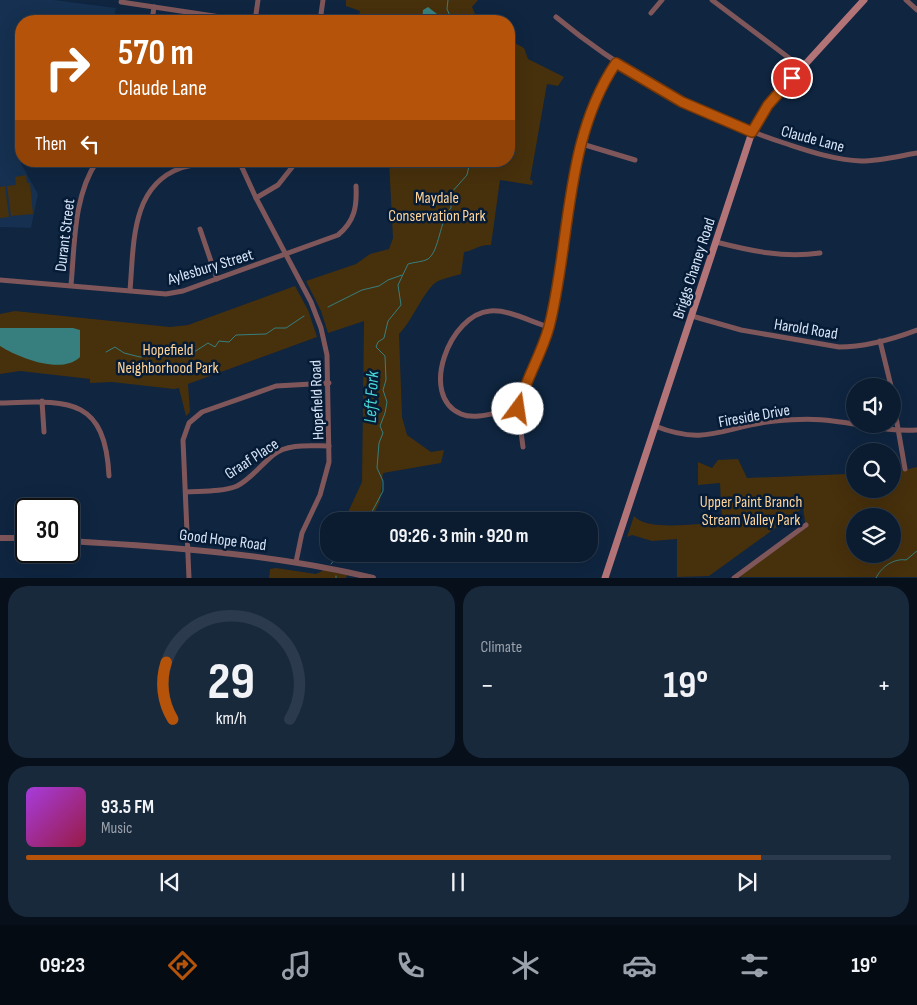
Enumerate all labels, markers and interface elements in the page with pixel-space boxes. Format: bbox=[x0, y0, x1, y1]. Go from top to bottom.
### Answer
text: 570 m bbox=[118, 32, 194, 75]
icon: right bbox=[35, 35, 100, 100]
pin bbox=[771, 57, 813, 99]
icon: arrive bbox=[778, 64, 806, 92]
text: Claude Lane bbox=[118, 75, 207, 102]
street label: Claude Lane bbox=[779, 122, 846, 157]
icon: left bbox=[76, 130, 104, 158]
text: Then bbox=[35, 133, 66, 156]
park label: Maydale Conservation Park bbox=[388, 189, 486, 226]
street label: Durant Street bbox=[52, 198, 79, 273]
street label: Briggs Chaney Road bbox=[669, 216, 720, 321]
street label: Aylesbury Street bbox=[164, 245, 256, 290]
street label: Harold Road bbox=[773, 315, 839, 344]
park label: Hopefield Neighborhood Park bbox=[117, 341, 219, 378]
street label: Hopefield Road bbox=[307, 360, 328, 440]
water label: Left Fork bbox=[360, 369, 383, 424]
map controls bbox=[846, 378, 901, 563]
button: sound bbox=[846, 378, 901, 433]
position arrow bbox=[491, 382, 543, 434]
street label: Fireside Drive bbox=[717, 401, 792, 432]
street label: Graaf Place bbox=[221, 435, 282, 484]
button: search bbox=[846, 443, 901, 498]
park label: Upper Paint Branch Stream Valley Park bbox=[700, 493, 802, 530]
speed limit sign: 30 bbox=[15, 498, 80, 563]
button: layers bbox=[846, 508, 901, 563]
text: 09:26 · 3 min · 920 m bbox=[390, 525, 528, 548]
street label: Good Hope Road bbox=[178, 526, 267, 555]
text: Climate bbox=[481, 638, 522, 657]
text: 29 bbox=[208, 651, 255, 714]
text: 19° bbox=[663, 663, 708, 708]
text: − bbox=[481, 669, 494, 702]
text: + bbox=[877, 669, 891, 702]
text: km/h bbox=[216, 708, 247, 729]
text: 93.5 FM bbox=[101, 796, 154, 819]
text: Music bbox=[101, 819, 132, 838]
icon: previous bbox=[156, 868, 184, 896]
icon: pause bbox=[444, 868, 472, 896]
icon: next bbox=[733, 868, 761, 896]
icon: directions bbox=[165, 948, 200, 983]
icon: music bbox=[279, 948, 314, 983]
icon: phone bbox=[393, 948, 428, 983]
icon: climate bbox=[508, 948, 543, 983]
icon: car bbox=[622, 948, 657, 983]
icon: filters bbox=[737, 948, 772, 983]
text: 09:23 bbox=[40, 952, 85, 979]
text: 19° bbox=[851, 952, 877, 979]

